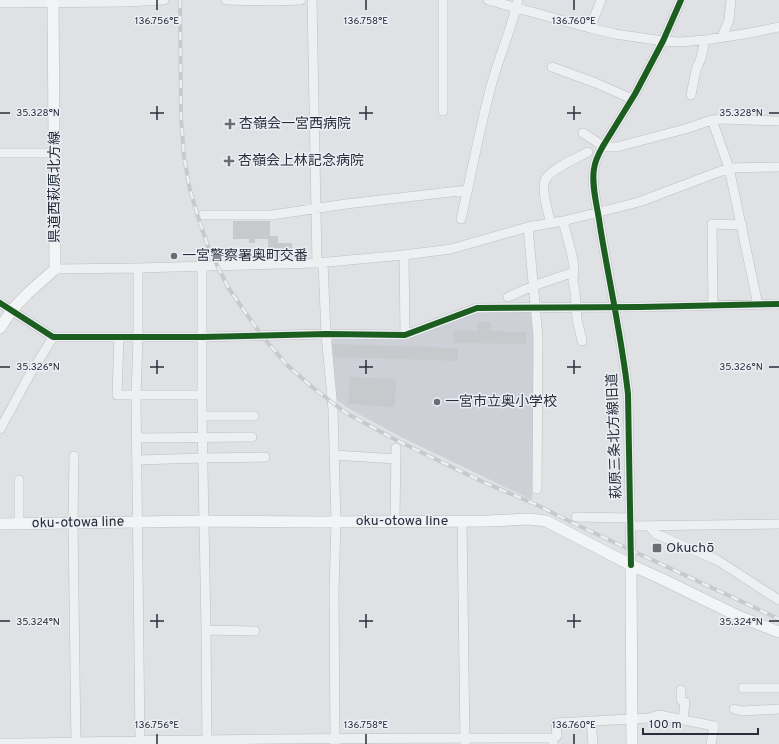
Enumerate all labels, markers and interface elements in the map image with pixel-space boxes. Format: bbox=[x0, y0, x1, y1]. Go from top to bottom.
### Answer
text: 136.756°E bbox=[135, 15, 179, 28]
text: 136.758°E bbox=[344, 15, 388, 28]
text: 136.760°E bbox=[552, 15, 596, 28]
text: 35.328°N bbox=[16, 107, 60, 120]
text: 35.328°N bbox=[719, 107, 763, 120]
place label: 杏嶺会一宮西病院 bbox=[239, 116, 351, 133]
marker: 杏嶺会一宮西病院 bbox=[224, 118, 236, 130]
street label: 県道西萩原北方線 bbox=[46, 131, 64, 243]
place label: 杏嶺会上林記念病院 bbox=[238, 153, 364, 170]
marker: 杏嶺会上林記念病院 bbox=[223, 155, 235, 167]
place label: 一宮警察署奥町交番 bbox=[182, 248, 308, 265]
marker: 一宮警察署奥町交番 bbox=[169, 251, 179, 261]
text: 35.326°N bbox=[16, 361, 60, 374]
text: 35.326°N bbox=[719, 361, 763, 374]
street label: 萩原三条北方線旧道 bbox=[603, 373, 626, 499]
place label: 一宮市立奥小学校 bbox=[445, 394, 557, 411]
marker: 一宮市立奥小学校 bbox=[432, 397, 442, 407]
street label: oku-otowa line bbox=[356, 513, 448, 530]
street label: oku-otowa line bbox=[32, 514, 124, 532]
place label: Okuchō bbox=[666, 540, 714, 557]
marker: Okuchō bbox=[651, 542, 663, 554]
text: 35.324°N bbox=[16, 616, 60, 629]
text: 35.324°N bbox=[719, 616, 763, 629]
scale bar bbox=[643, 710, 758, 736]
text: 100 m bbox=[649, 717, 682, 733]
text: 136.756°E bbox=[135, 719, 179, 732]
text: 136.758°E bbox=[344, 719, 388, 732]
text: 136.760°E bbox=[552, 719, 596, 732]

